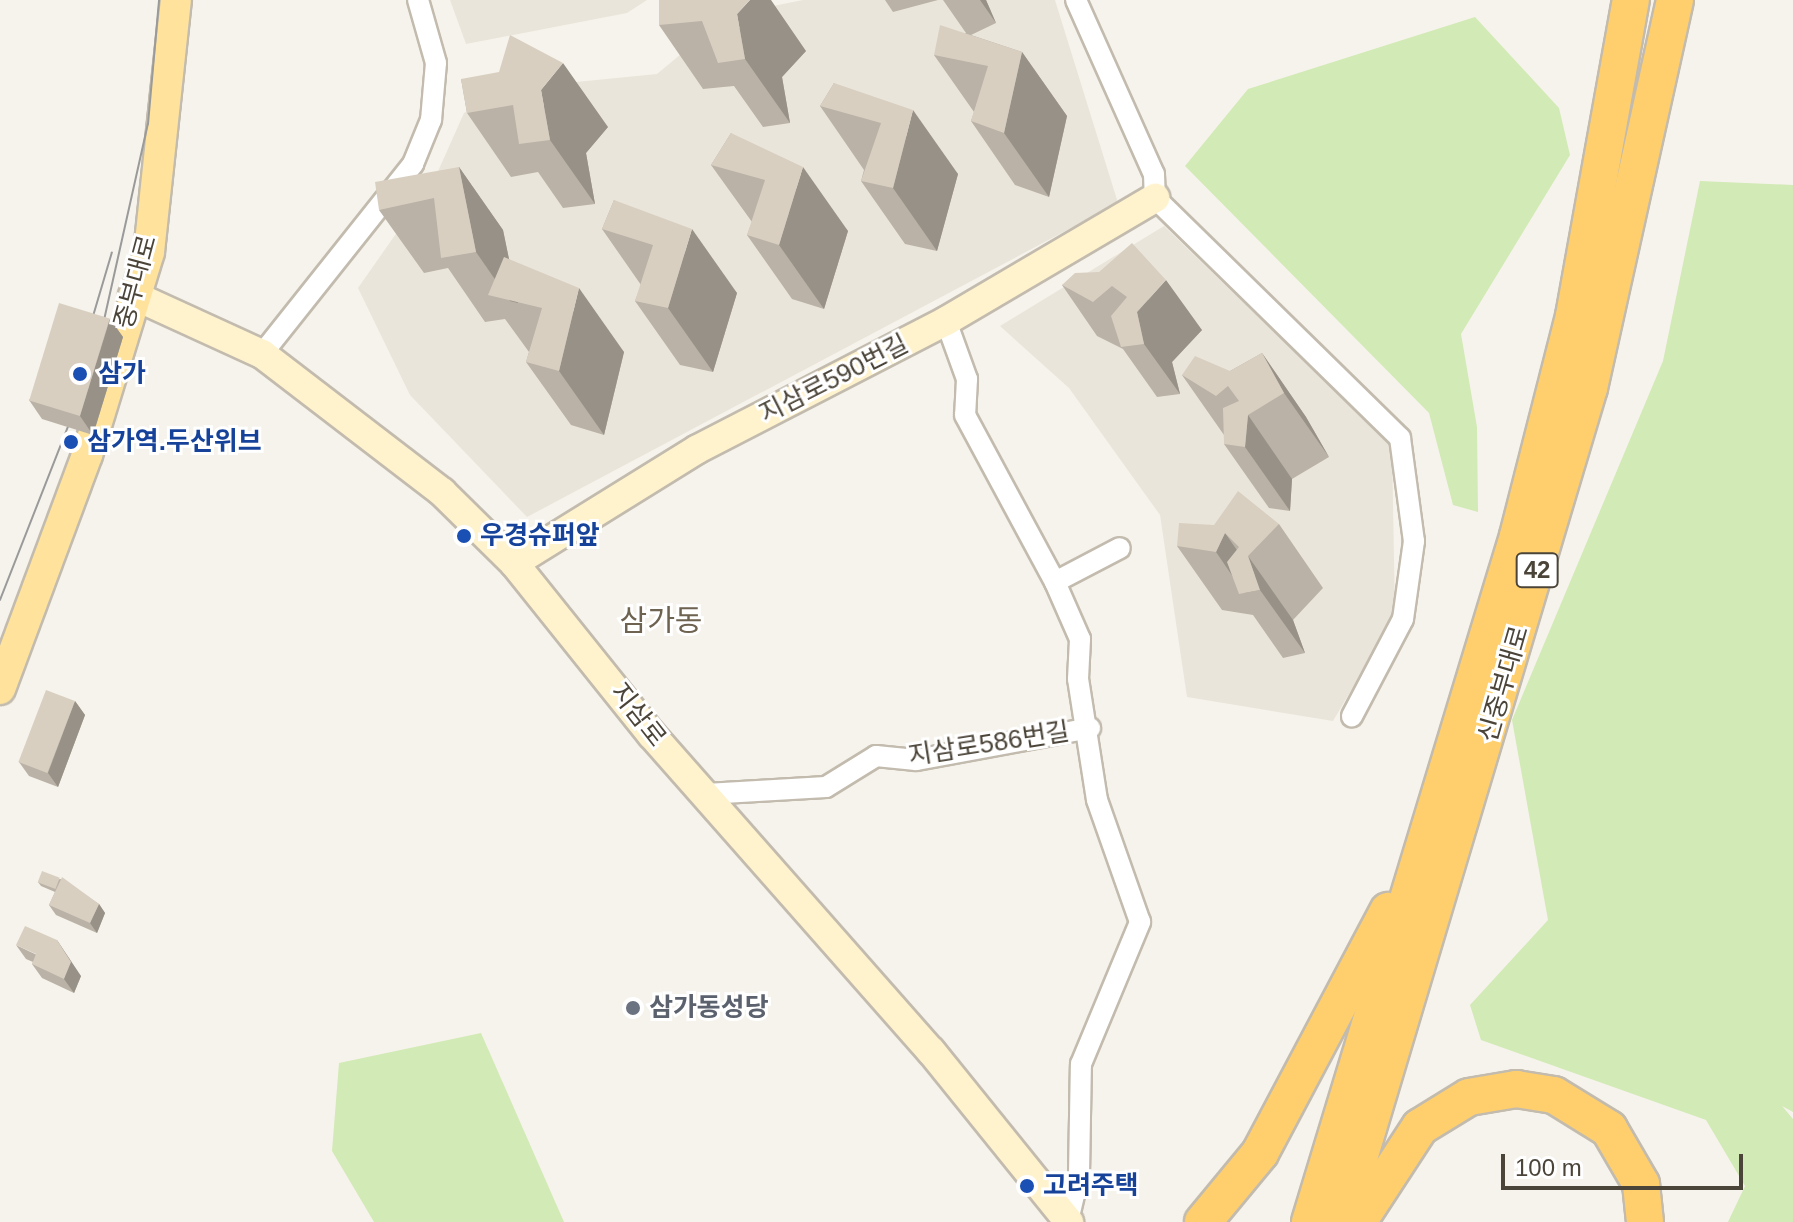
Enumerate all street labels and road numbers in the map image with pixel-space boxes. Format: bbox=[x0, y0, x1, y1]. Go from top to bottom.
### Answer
street label: 중부대로 bbox=[109, 232, 163, 332]
street label: 지삼로590번길 bbox=[754, 328, 914, 430]
road number: 42 bbox=[1515, 550, 1559, 590]
street label: 신중부대로 bbox=[1473, 622, 1535, 746]
street label: 지삼로 bbox=[604, 677, 672, 753]
street label: 지삼로586번길 bbox=[906, 716, 1072, 772]

